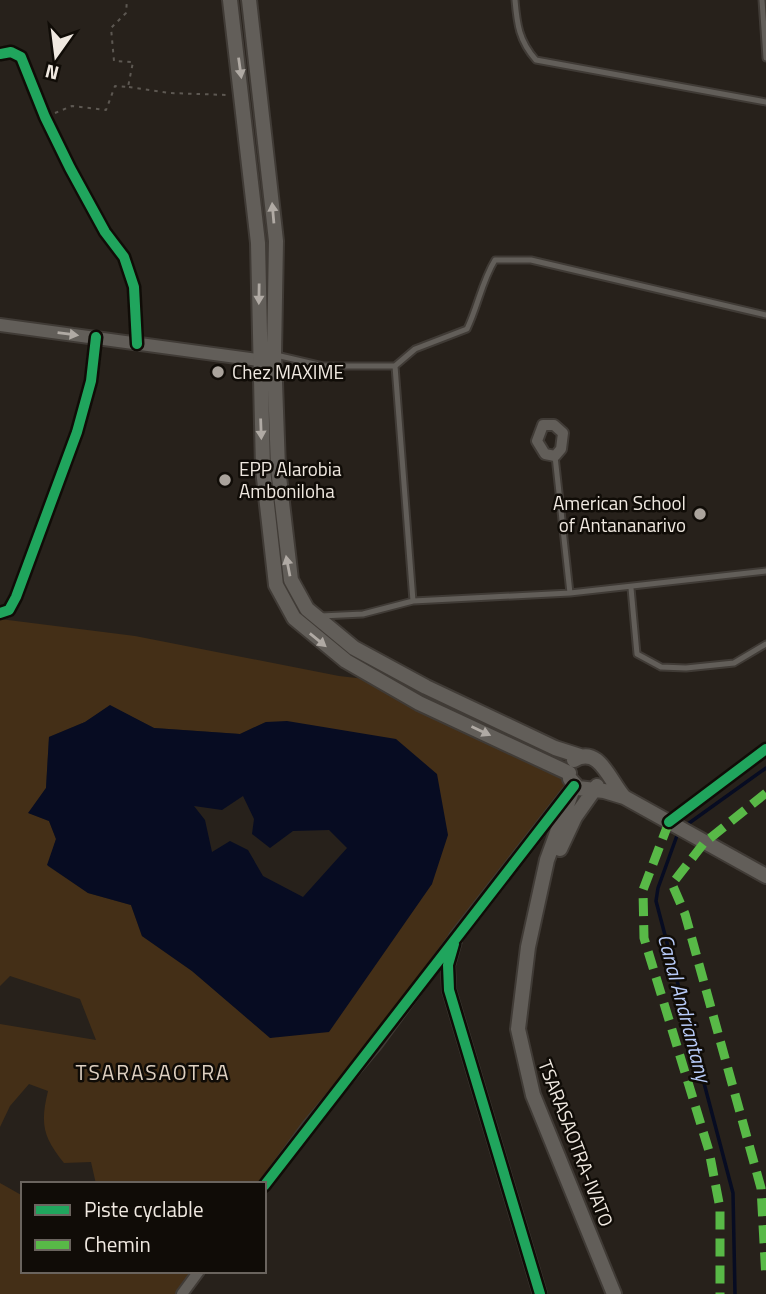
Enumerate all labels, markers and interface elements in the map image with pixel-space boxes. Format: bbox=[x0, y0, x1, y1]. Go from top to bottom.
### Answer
north arrow bbox=[21, 21, 91, 91]
text: N bbox=[42, 57, 62, 89]
one-way arrow bbox=[235, 57, 246, 79]
one-way arrow bbox=[267, 202, 278, 224]
one-way arrow bbox=[253, 283, 265, 305]
one-way arrow bbox=[57, 328, 79, 339]
place label: Chez MAXIME bbox=[232, 357, 344, 386]
marker: Chez MAXIME bbox=[210, 364, 226, 380]
one-way arrow bbox=[256, 418, 267, 440]
place label: EPP Alarobia Amboniloha bbox=[239, 454, 342, 505]
marker: EPP Alarobia Amboniloha bbox=[217, 472, 233, 488]
place label: American School of Antananarivo bbox=[553, 488, 686, 539]
marker: American School of Antananarivo bbox=[692, 506, 708, 522]
one-way arrow bbox=[282, 555, 293, 577]
one-way arrow bbox=[310, 632, 327, 647]
one-way arrow bbox=[471, 725, 491, 737]
water label: Canal Andriantany bbox=[650, 930, 721, 1088]
street label: TSARASAOTRA-IVATO bbox=[531, 1055, 622, 1230]
district label: TSARASAOTRA bbox=[75, 1056, 231, 1088]
legend bbox=[21, 1182, 266, 1273]
text: Piste cyclable bbox=[84, 1193, 204, 1225]
text: Chemin bbox=[84, 1228, 151, 1260]

